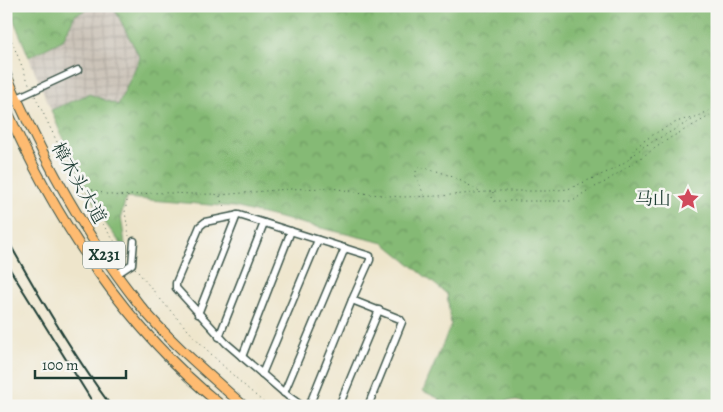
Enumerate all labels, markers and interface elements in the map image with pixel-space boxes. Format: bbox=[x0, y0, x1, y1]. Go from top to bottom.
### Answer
street label: 樟木头大道 bbox=[46, 138, 112, 228]
place icon: 马山 bbox=[675, 186, 701, 212]
place label: 马山 bbox=[635, 187, 671, 211]
road number: X231 bbox=[83, 242, 125, 268]
scale bar bbox=[35, 347, 126, 379]
text: 100 m bbox=[42, 355, 79, 375]

